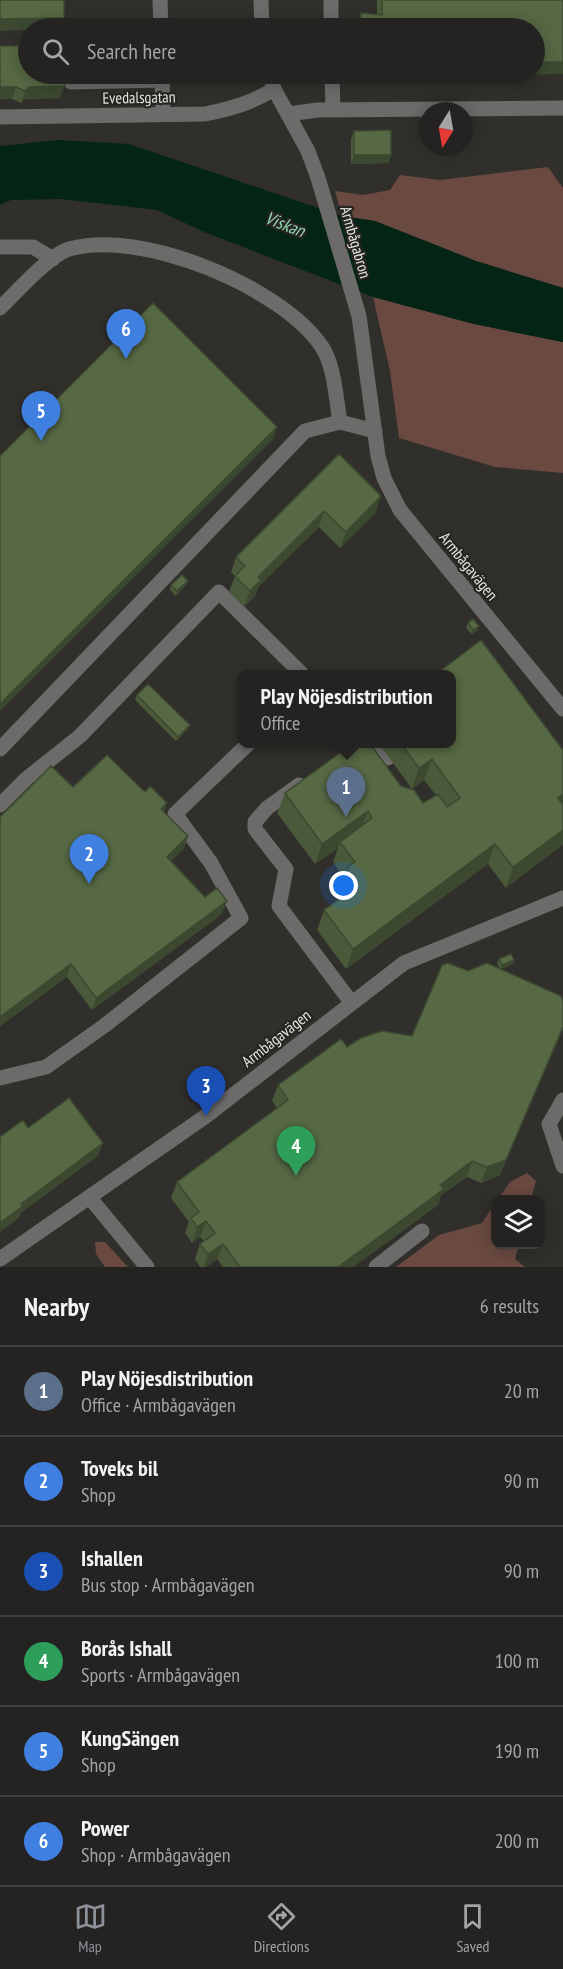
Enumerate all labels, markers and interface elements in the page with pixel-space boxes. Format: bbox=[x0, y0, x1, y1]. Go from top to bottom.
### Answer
search box bbox=[18, 18, 545, 84]
icon: search bbox=[39, 35, 72, 68]
text: Search here bbox=[87, 37, 176, 65]
street label: Evedalsgatan bbox=[102, 86, 176, 108]
north arrow bbox=[419, 102, 473, 156]
street label: Armbågabron bbox=[336, 204, 376, 280]
water label: Viskan bbox=[262, 206, 309, 242]
pin: 6 bbox=[106, 310, 146, 359]
pin: 5 bbox=[22, 392, 60, 441]
street label: Armbågavägen bbox=[435, 528, 503, 604]
popup bbox=[237, 670, 456, 748]
text: Play Nöjesdistribution bbox=[260, 682, 433, 710]
text: Office bbox=[260, 710, 300, 736]
pin: 1 bbox=[326, 768, 366, 817]
pin: 2 bbox=[70, 834, 109, 884]
your location bbox=[329, 871, 358, 900]
street label: Armbågavägen bbox=[237, 1005, 315, 1071]
pin: 3 bbox=[186, 1066, 226, 1116]
pin: 4 bbox=[276, 1126, 316, 1176]
map controls bbox=[491, 1195, 545, 1249]
button: layers bbox=[491, 1195, 545, 1249]
text: Nearby bbox=[24, 1290, 89, 1323]
text: 6 results bbox=[480, 1293, 539, 1319]
text: Play Nöjesdistribution bbox=[81, 1364, 253, 1392]
text: 1 bbox=[39, 1378, 48, 1404]
text: 20 m bbox=[504, 1378, 539, 1404]
text: Office · Armbågavägen bbox=[81, 1392, 236, 1418]
text: Toveks bil bbox=[81, 1454, 158, 1482]
text: 2 bbox=[39, 1468, 48, 1494]
text: 90 m bbox=[504, 1468, 539, 1494]
text: Shop bbox=[81, 1482, 116, 1508]
text: Ishallen bbox=[81, 1544, 143, 1572]
text: 3 bbox=[39, 1558, 48, 1584]
text: 90 m bbox=[504, 1558, 539, 1584]
text: Bus stop · Armbågavägen bbox=[81, 1572, 254, 1598]
text: Borås Ishall bbox=[81, 1634, 172, 1662]
text: 4 bbox=[39, 1648, 48, 1674]
text: 100 m bbox=[495, 1648, 539, 1674]
text: Sports · Armbågavägen bbox=[81, 1662, 240, 1688]
text: KungSängen bbox=[81, 1724, 179, 1752]
text: 5 bbox=[39, 1738, 48, 1764]
text: 190 m bbox=[495, 1738, 539, 1764]
text: Shop bbox=[81, 1752, 116, 1778]
text: Power bbox=[81, 1814, 129, 1842]
text: 6 bbox=[39, 1828, 48, 1854]
text: 200 m bbox=[495, 1828, 539, 1854]
text: Shop · Armbågavägen bbox=[81, 1842, 231, 1868]
tab: Map bbox=[74, 1900, 107, 1956]
tab: Directions bbox=[254, 1900, 309, 1956]
tab: Saved bbox=[456, 1900, 489, 1956]

